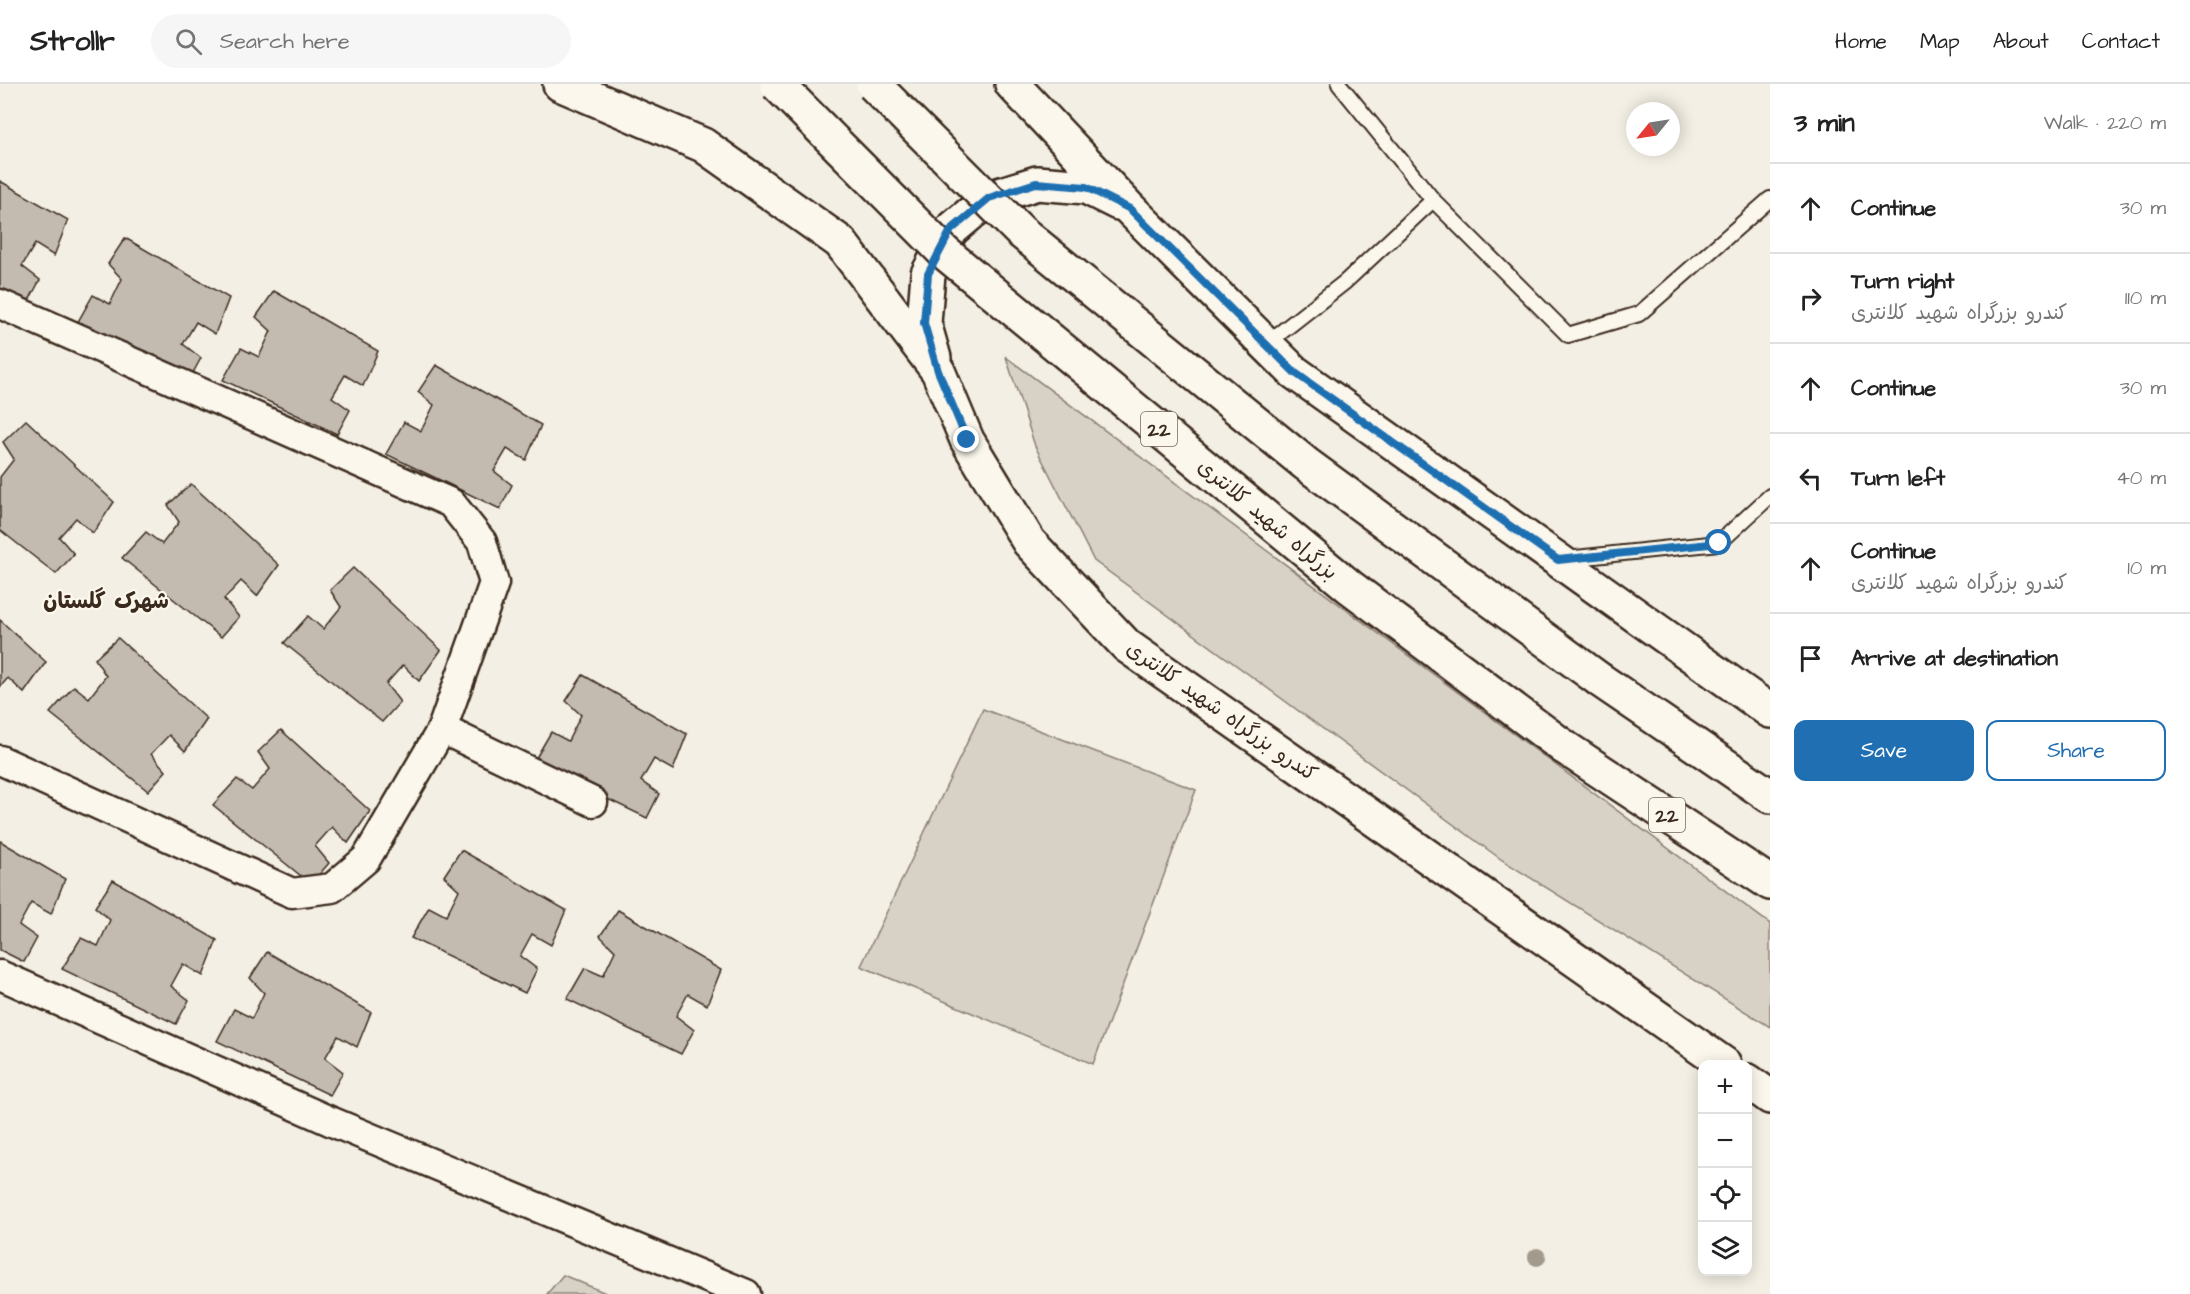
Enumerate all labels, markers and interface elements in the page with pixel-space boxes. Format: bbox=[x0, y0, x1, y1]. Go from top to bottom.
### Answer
search box bbox=[151, 14, 571, 68]
text: Strollr bbox=[30, 22, 115, 61]
icon: search bbox=[172, 25, 205, 58]
text: Search here bbox=[220, 26, 350, 57]
text: Home bbox=[1835, 27, 1887, 56]
text: Map bbox=[1920, 27, 1960, 56]
text: About bbox=[1993, 27, 2049, 56]
text: Contact bbox=[2082, 27, 2160, 56]
north arrow bbox=[1626, 102, 1680, 156]
text: 3 min bbox=[1794, 105, 1855, 141]
text: Walk · 220 m bbox=[2044, 109, 2166, 137]
icon: ahead bbox=[1794, 192, 1827, 225]
text: Continue bbox=[1851, 193, 1936, 224]
text: 30 m bbox=[2120, 194, 2166, 222]
text: Turn right bbox=[1851, 266, 1954, 297]
icon: right bbox=[1794, 282, 1827, 315]
text: 110 m bbox=[2125, 284, 2166, 312]
text: کندرو بزرگراه شهید کلانتری bbox=[1851, 299, 2067, 327]
icon: ahead bbox=[1794, 372, 1827, 405]
text: Continue bbox=[1851, 373, 1936, 404]
text: 30 m bbox=[2120, 374, 2166, 402]
road number: 22 bbox=[1141, 412, 1177, 446]
route end bbox=[953, 426, 979, 452]
street label: بزرگراه شهید کلانتری bbox=[1191, 452, 1344, 587]
icon: left bbox=[1794, 462, 1827, 495]
text: Turn left bbox=[1851, 463, 1945, 494]
text: 40 m bbox=[2116, 464, 2166, 492]
route start bbox=[1705, 529, 1731, 555]
text: Continue bbox=[1851, 536, 1936, 567]
icon: ahead bbox=[1794, 552, 1827, 585]
text: 10 m bbox=[2127, 554, 2166, 582]
text: کندرو بزرگراه شهید کلانتری bbox=[1851, 569, 2067, 597]
district label: شهرک گلستان bbox=[43, 586, 169, 617]
street label: کندرو بزرگراه شهید کلانتری bbox=[1120, 634, 1323, 788]
icon: arrive bbox=[1794, 642, 1827, 675]
text: Arrive at destination bbox=[1851, 643, 2058, 674]
button: Save bbox=[1794, 720, 1974, 781]
button: Share bbox=[1986, 720, 2166, 781]
road number: 22 bbox=[1649, 798, 1685, 832]
map controls bbox=[1698, 1060, 1752, 1276]
button: + bbox=[1698, 1060, 1752, 1114]
button: − bbox=[1698, 1114, 1752, 1168]
button: locate bbox=[1698, 1168, 1752, 1222]
button: layers bbox=[1698, 1222, 1752, 1276]

